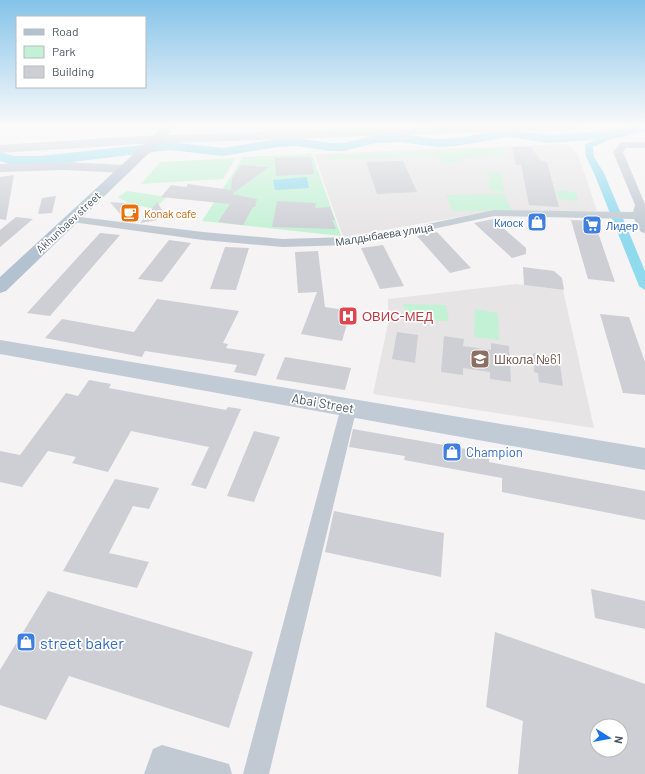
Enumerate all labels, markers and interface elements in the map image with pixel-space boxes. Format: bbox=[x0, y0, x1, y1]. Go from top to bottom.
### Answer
legend bbox=[16, 16, 146, 88]
text: Road bbox=[52, 24, 79, 38]
text: Park bbox=[52, 44, 76, 58]
text: Building bbox=[52, 64, 94, 78]
street label: Akhunbaev street bbox=[33, 189, 103, 255]
cafe icon: Konak cafe bbox=[119, 202, 141, 224]
place label: Konak cafe bbox=[144, 207, 197, 220]
shop icon: Киоск bbox=[526, 211, 548, 233]
supermarket icon: Лидер bbox=[581, 214, 603, 236]
place label: Киоск bbox=[494, 216, 523, 229]
place label: Лидер bbox=[606, 219, 638, 232]
street label: Малдыбаева улица bbox=[334, 220, 435, 248]
hospital icon: ОВИС-МЕД bbox=[337, 305, 359, 327]
place label: ОВИС-МЕД bbox=[362, 308, 433, 324]
school or university icon: Школа №61 bbox=[469, 348, 491, 370]
place label: Школа №61 bbox=[494, 351, 561, 367]
street label: Abai Street bbox=[291, 390, 355, 416]
shop icon: Champion bbox=[441, 441, 463, 463]
place label: Champion bbox=[466, 444, 523, 460]
shop icon: street baker bbox=[15, 631, 37, 653]
place label: street baker bbox=[40, 633, 124, 652]
north arrow bbox=[589, 718, 629, 758]
text: N bbox=[612, 735, 626, 745]

